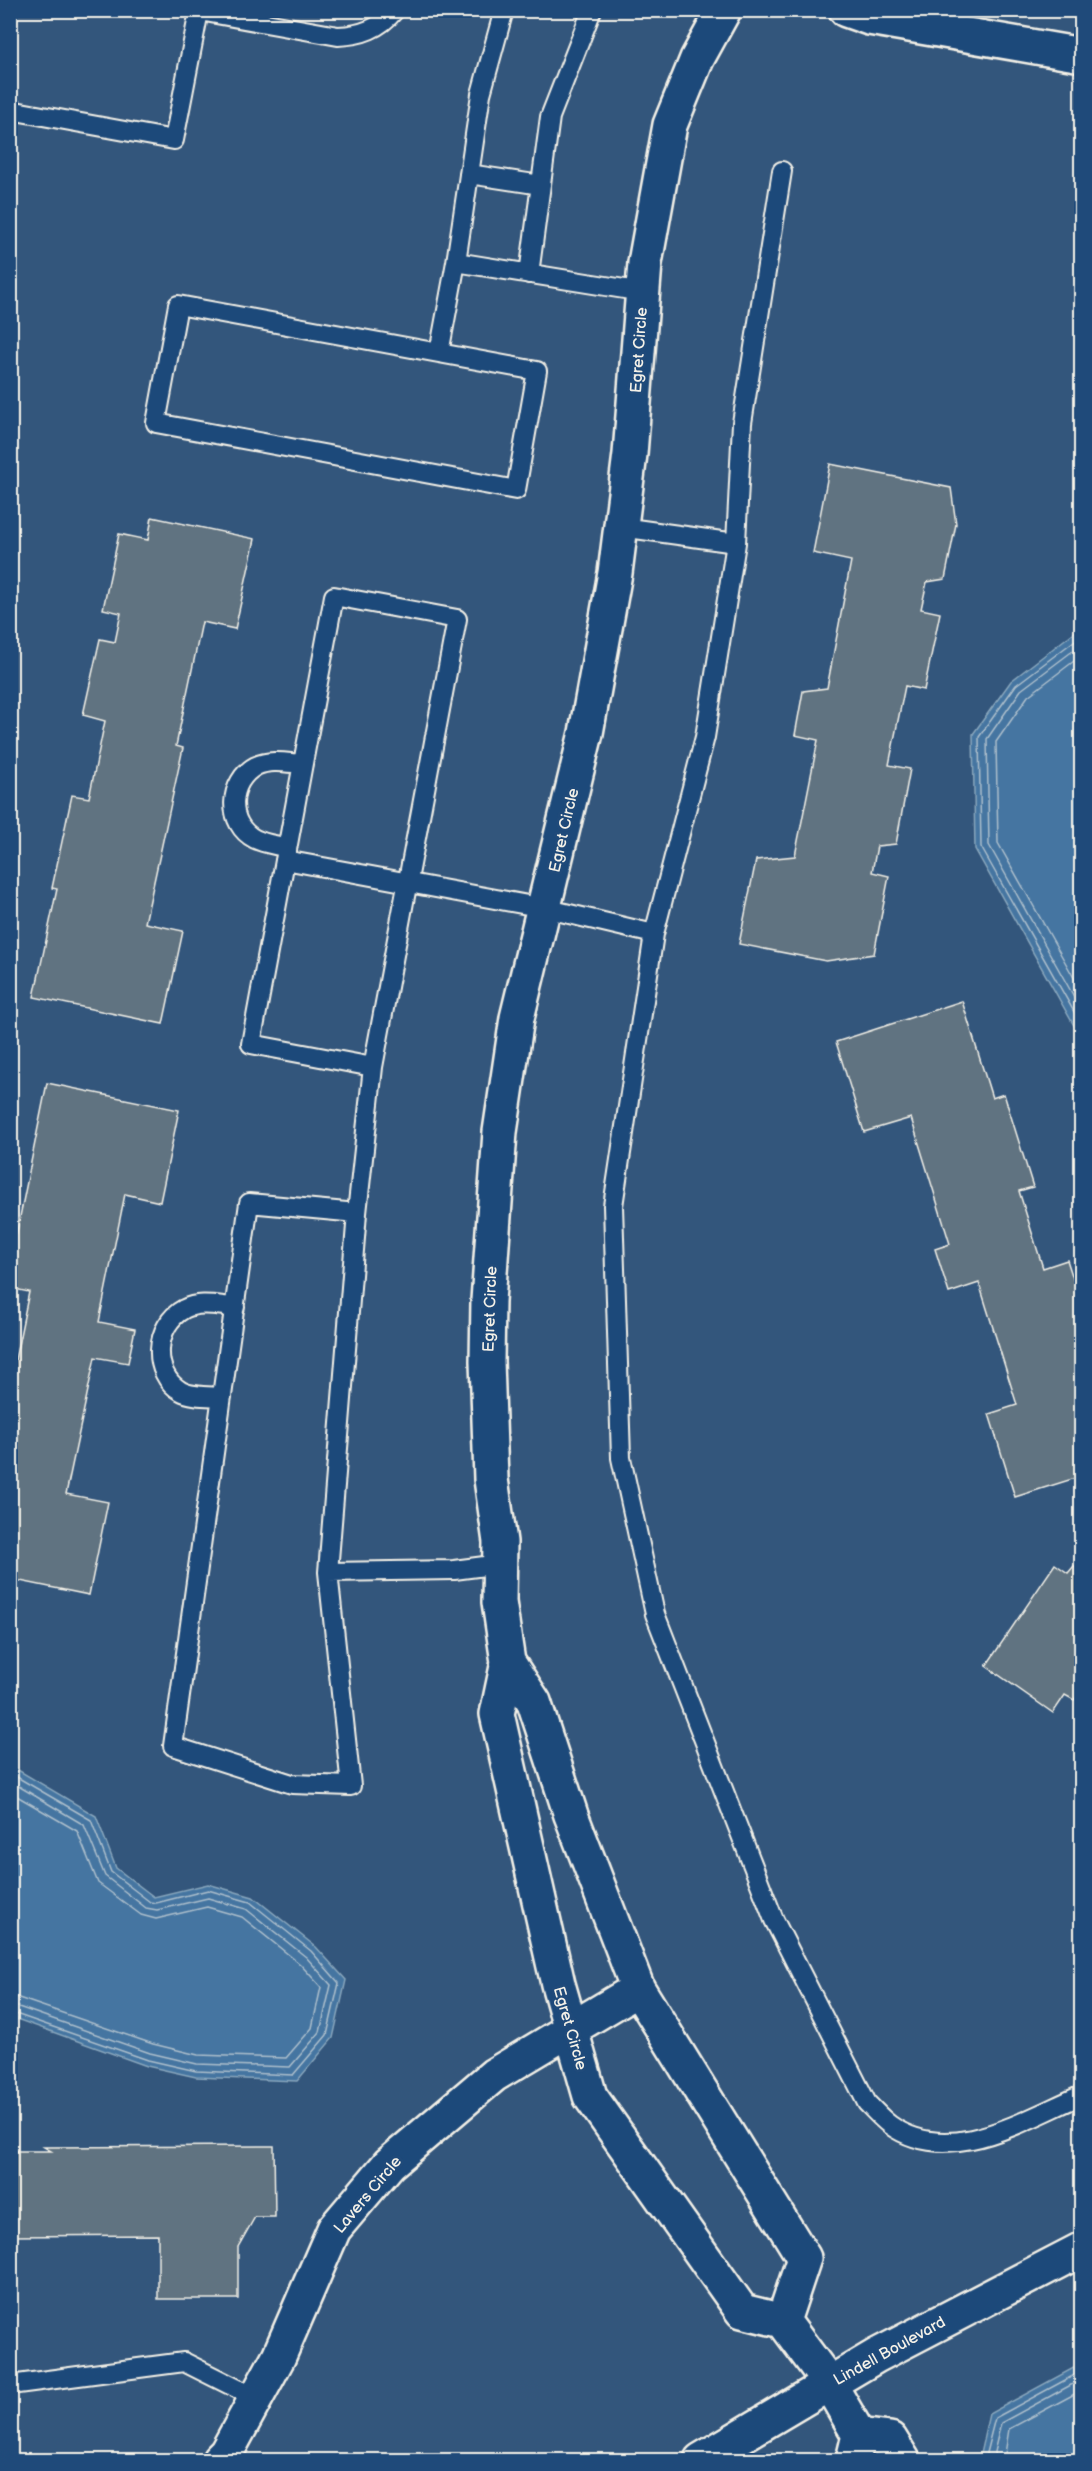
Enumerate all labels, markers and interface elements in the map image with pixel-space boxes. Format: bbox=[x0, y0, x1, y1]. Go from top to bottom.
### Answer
street label: Egret Circle bbox=[627, 306, 652, 394]
street label: Egret Circle bbox=[546, 786, 584, 874]
street label: Egret Circle bbox=[480, 1265, 502, 1352]
street label: Egret Circle bbox=[549, 1984, 591, 2073]
street label: Lavers Circle bbox=[330, 2152, 406, 2237]
street label: Lindell Boulevard bbox=[830, 2313, 949, 2390]

